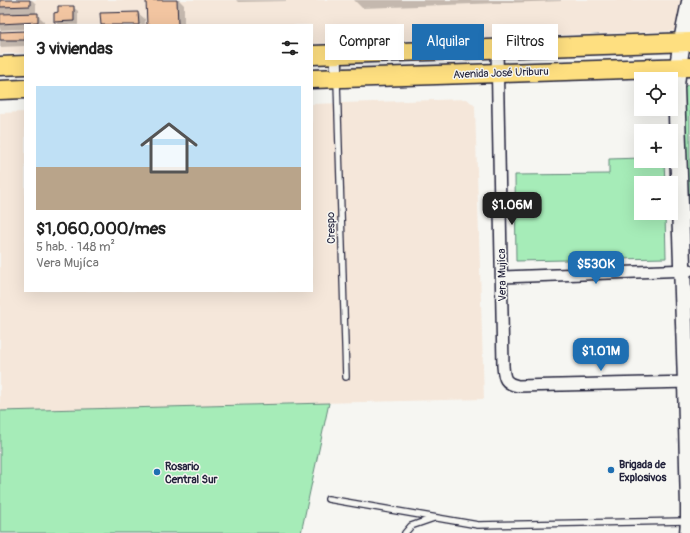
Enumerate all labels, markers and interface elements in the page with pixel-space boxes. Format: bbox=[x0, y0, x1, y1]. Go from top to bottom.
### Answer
chip: Comprar bbox=[325, 24, 404, 60]
chip: Alquilar bbox=[412, 24, 484, 60]
chip: Filtros bbox=[492, 24, 558, 60]
icon: filters bbox=[279, 37, 301, 59]
text: 3 viviendas bbox=[36, 38, 113, 59]
street label: Avenida José Uriburu bbox=[453, 65, 549, 81]
map controls bbox=[634, 72, 678, 220]
button: locate bbox=[634, 72, 678, 116]
icon: home bbox=[133, 112, 205, 184]
button: + bbox=[634, 124, 678, 168]
button: − bbox=[634, 176, 678, 220]
pin: $1.06M bbox=[479, 192, 545, 226]
text: $1.06M bbox=[492, 197, 532, 213]
street label: Crespo bbox=[324, 212, 338, 244]
text: $1,060,000/mes bbox=[36, 218, 166, 239]
text: 5 hab. · 148 m² bbox=[36, 239, 115, 255]
street label: Vera Mujíca bbox=[495, 248, 509, 302]
pin: $530K bbox=[568, 251, 624, 285]
text: Vera Mujíca bbox=[36, 255, 99, 271]
text: $530K bbox=[577, 256, 615, 272]
pin: $1.01M bbox=[568, 338, 634, 372]
text: $1.01M bbox=[582, 343, 620, 359]
place label: Brigada de Explosivos bbox=[619, 458, 666, 484]
place label: Rosario Central Sur bbox=[165, 460, 219, 486]
marker: Brigada de Explosivos bbox=[606, 465, 616, 475]
marker: Rosario Central Sur bbox=[152, 467, 162, 477]

